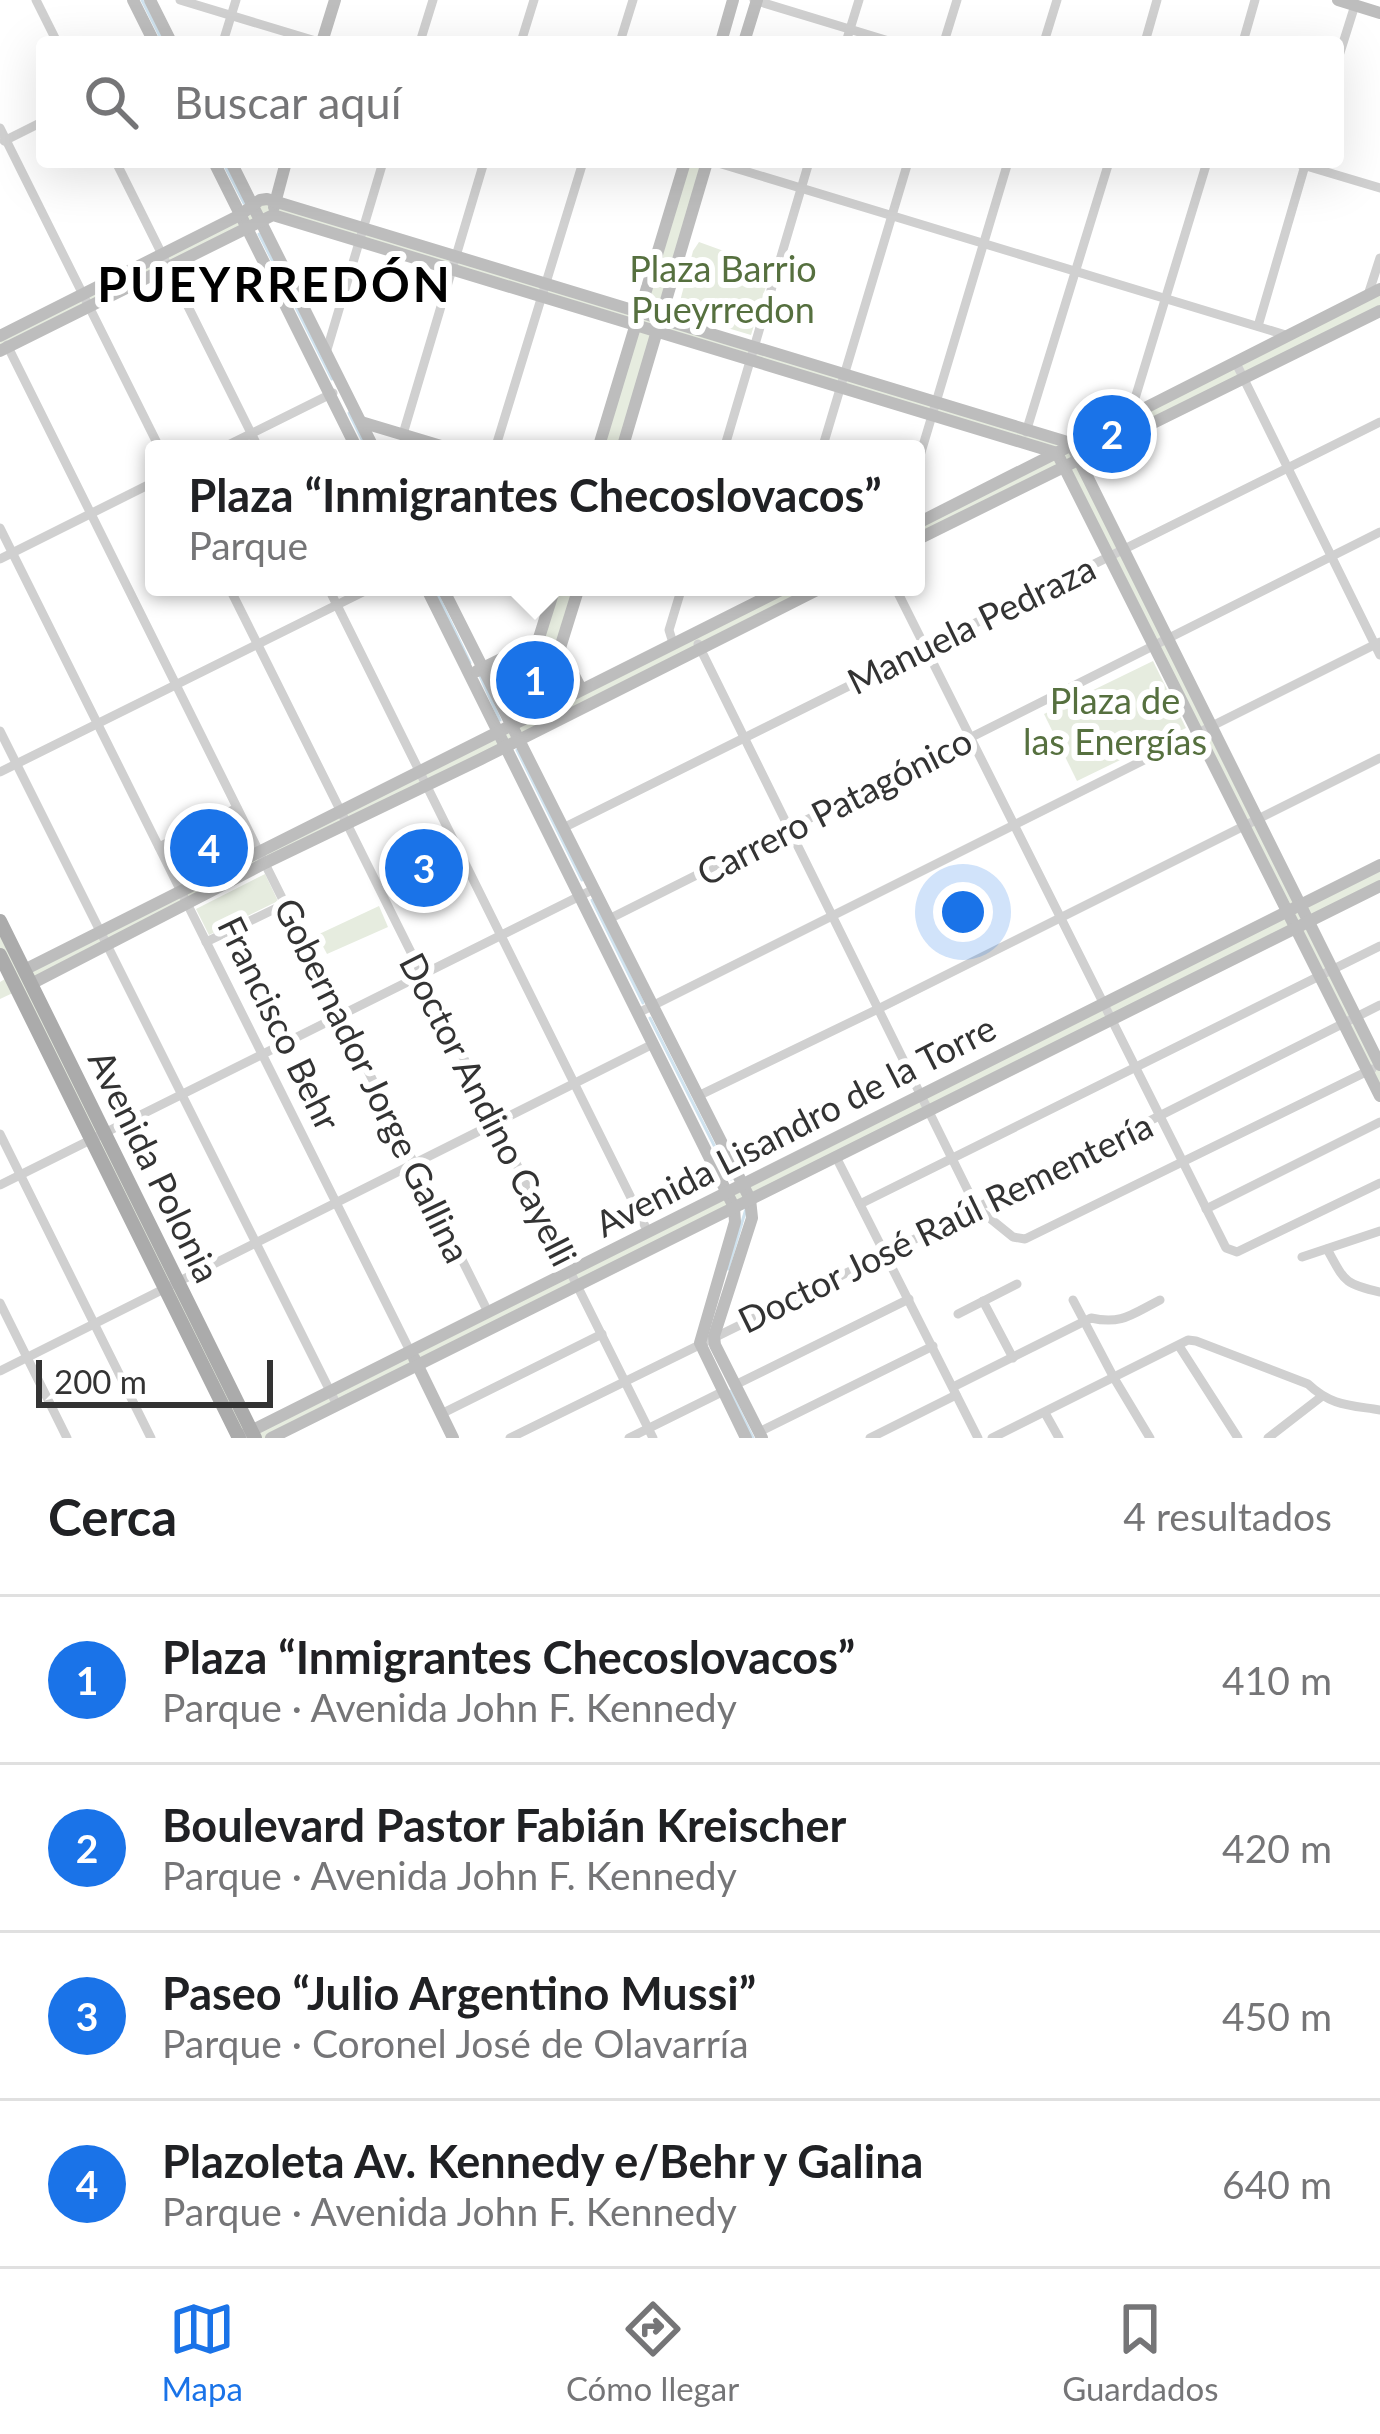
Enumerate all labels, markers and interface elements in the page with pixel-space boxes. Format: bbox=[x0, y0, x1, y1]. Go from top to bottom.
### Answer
search box bbox=[36, 36, 1344, 168]
icon: search bbox=[78, 69, 144, 135]
text: Buscar aquí bbox=[174, 75, 401, 129]
park label: Plaza Barrio Pueyrredon bbox=[629, 246, 817, 331]
district label: PUEYRREDÓN bbox=[97, 255, 453, 312]
pin: 2 bbox=[1073, 389, 1151, 479]
popup bbox=[145, 440, 925, 596]
text: Plaza “Inmigrantes Checoslovacos” bbox=[188, 468, 882, 522]
text: Parque bbox=[188, 522, 308, 568]
street label: Manuela Pedraza bbox=[840, 545, 1102, 703]
pin: 1 bbox=[496, 635, 574, 725]
park label: Plaza de las Energías bbox=[1023, 678, 1207, 763]
street label: Carrero Patagónico bbox=[689, 718, 979, 894]
pin: 4 bbox=[170, 803, 248, 893]
pin: 3 bbox=[385, 823, 463, 913]
your location bbox=[933, 882, 993, 942]
street label: Gobernador Jorge Gallina bbox=[266, 891, 480, 1269]
street label: Francisco Behr bbox=[209, 909, 351, 1137]
street label: Doctor Andino Cayelli bbox=[391, 945, 587, 1273]
street label: Avenida Lisandro de la Torre bbox=[587, 1005, 1003, 1245]
street label: Avenida Polonia bbox=[80, 1043, 230, 1289]
street label: Doctor José Raúl Rementería bbox=[731, 1102, 1159, 1342]
scale bar bbox=[36, 1354, 273, 1407]
text: 200 m bbox=[54, 1361, 147, 1401]
text: Cerca bbox=[48, 1486, 177, 1547]
text: 4 resultados bbox=[1123, 1493, 1332, 1539]
text: Plaza “Inmigrantes Checoslovacos” bbox=[162, 1630, 855, 1684]
text: 1 bbox=[76, 1657, 98, 1703]
text: 410 m bbox=[1222, 1657, 1332, 1703]
text: Parque · Avenida John F. Kennedy bbox=[162, 1684, 737, 1730]
text: Boulevard Pastor Fabián Kreischer bbox=[162, 1798, 846, 1852]
text: 2 bbox=[76, 1825, 98, 1871]
text: 420 m bbox=[1222, 1825, 1332, 1871]
text: Parque · Avenida John F. Kennedy bbox=[162, 1852, 737, 1898]
text: Paseo “Julio Argentino Mussi” bbox=[162, 1966, 756, 2020]
text: 3 bbox=[76, 1993, 98, 2039]
text: 450 m bbox=[1222, 1993, 1332, 2039]
text: Parque · Coronel José de Olavarría bbox=[162, 2020, 749, 2066]
text: Plazoleta Av. Kennedy e/Behr y Galina bbox=[162, 2134, 923, 2188]
text: 4 bbox=[76, 2161, 98, 2207]
text: 640 m bbox=[1222, 2161, 1332, 2207]
text: Parque · Avenida John F. Kennedy bbox=[162, 2188, 737, 2234]
tab: Mapa bbox=[161, 2296, 243, 2408]
tab: Cómo llegar bbox=[566, 2296, 739, 2408]
tab: Guardados bbox=[1062, 2296, 1219, 2408]

